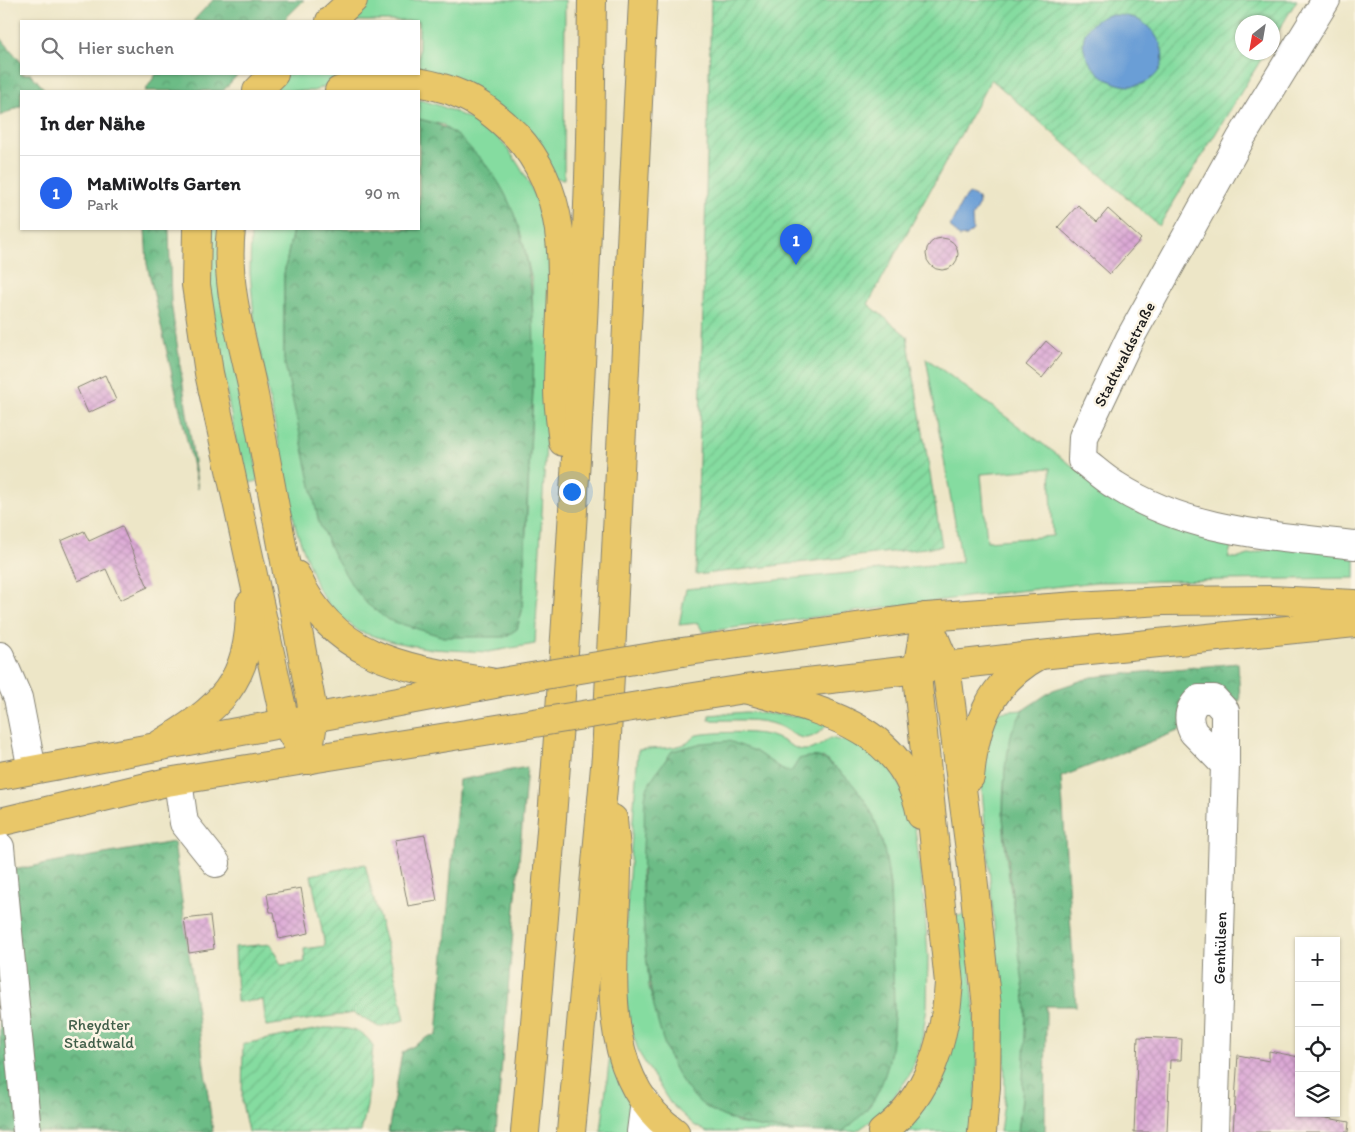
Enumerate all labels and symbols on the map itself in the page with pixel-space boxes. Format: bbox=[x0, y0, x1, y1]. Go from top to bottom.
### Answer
north arrow bbox=[1235, 15, 1280, 60]
pin: 1 bbox=[780, 224, 812, 265]
street label: Stadtwaldstraße bbox=[1090, 299, 1159, 410]
your location bbox=[559, 479, 585, 505]
street label: Genhülsen bbox=[1209, 911, 1231, 985]
park label: Rheydter Stadtwald bbox=[64, 1015, 134, 1052]

